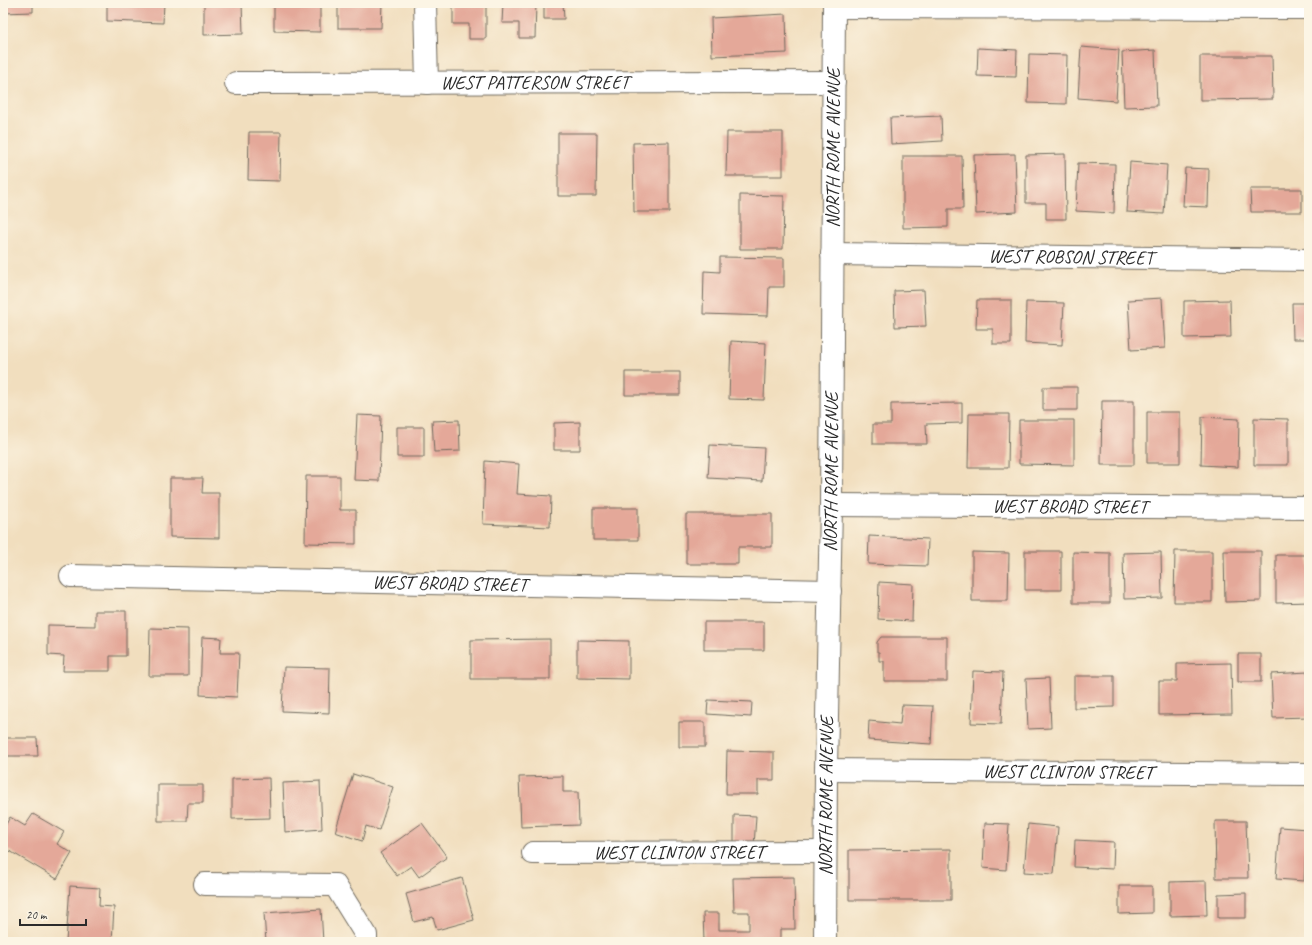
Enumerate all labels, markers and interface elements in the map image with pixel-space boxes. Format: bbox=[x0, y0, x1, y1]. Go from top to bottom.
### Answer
street label: NORTH ROME AVENUE bbox=[821, 65, 846, 228]
street label: WEST PATTERSON STREET bbox=[441, 70, 634, 95]
street label: WEST ROBSON STREET bbox=[988, 244, 1159, 270]
street label: NORTH ROME AVENUE bbox=[818, 389, 844, 552]
street label: WEST BROAD STREET bbox=[992, 494, 1152, 519]
street label: WEST BROAD STREET bbox=[372, 570, 532, 597]
street label: NORTH ROME AVENUE bbox=[813, 713, 839, 876]
street label: WEST CLINTON STREET bbox=[983, 759, 1159, 785]
street label: WEST CLINTON STREET bbox=[594, 840, 770, 865]
scale bar bbox=[20, 901, 86, 927]
text: 20 m bbox=[26, 907, 48, 923]

